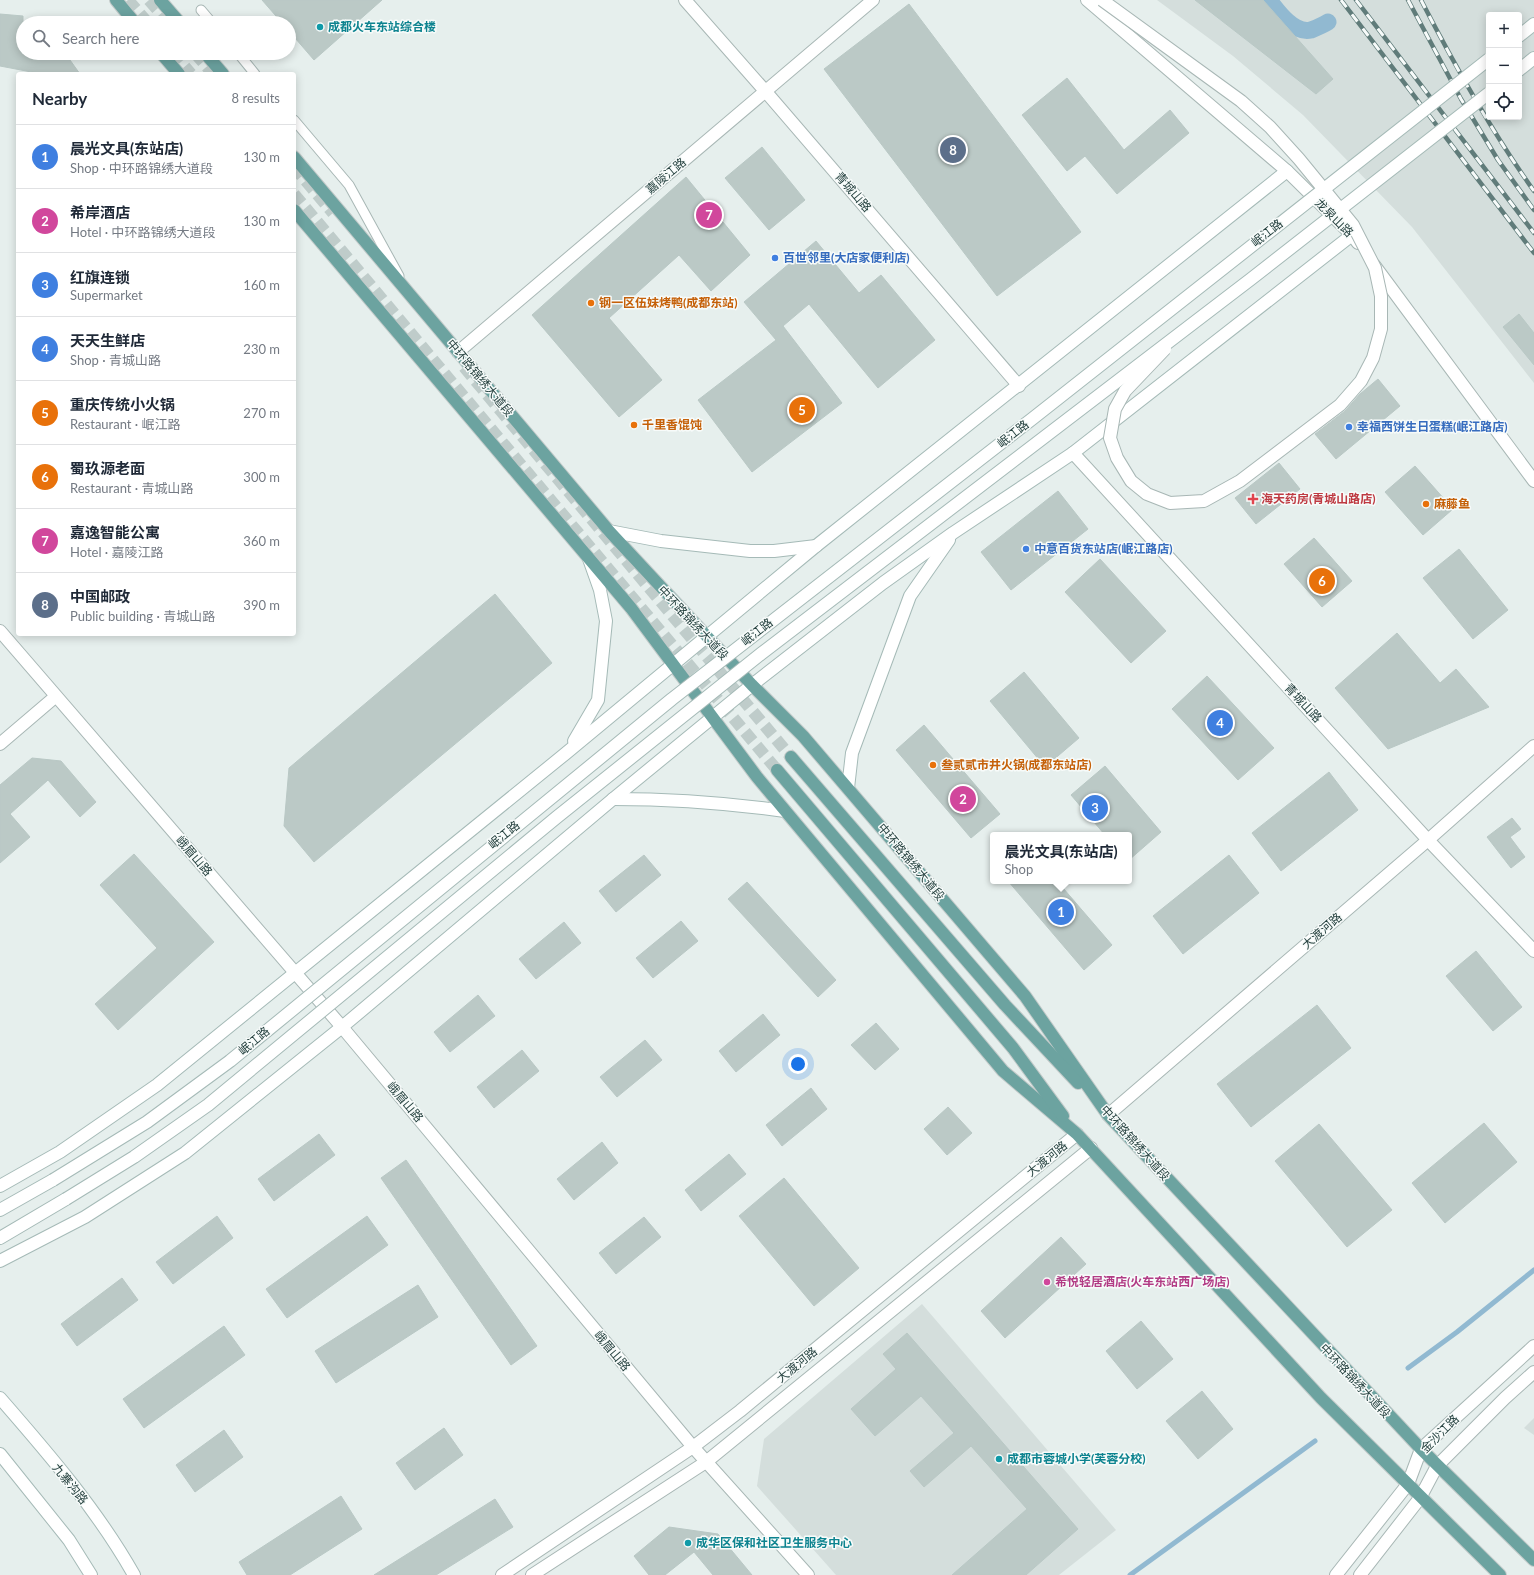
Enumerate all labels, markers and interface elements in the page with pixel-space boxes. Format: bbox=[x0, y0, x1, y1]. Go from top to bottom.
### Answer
map controls bbox=[1486, 12, 1522, 120]
button: + bbox=[1486, 12, 1522, 48]
search box bbox=[16, 16, 296, 60]
place label: 成都火车东站综合楼 bbox=[328, 19, 436, 34]
marker: 成都火车东站综合楼 bbox=[315, 22, 325, 32]
icon: search bbox=[30, 27, 52, 49]
text: Search here bbox=[62, 29, 139, 47]
button: − bbox=[1486, 48, 1522, 84]
button: locate bbox=[1486, 84, 1522, 120]
text: Nearby bbox=[32, 88, 87, 109]
text: 8 results bbox=[232, 90, 280, 106]
pin: 8 bbox=[940, 135, 966, 165]
text: 晨光文具(东站店) bbox=[70, 139, 183, 157]
text: 1 bbox=[41, 149, 49, 165]
text: 130 m bbox=[243, 149, 280, 165]
street label: 嘉陵江路 bbox=[642, 154, 689, 197]
text: Shop · 中环路锦绣大道段 bbox=[70, 160, 213, 176]
street label: 青城山路 bbox=[832, 169, 875, 215]
street label: 龙泉山路 bbox=[1312, 195, 1357, 240]
pin: 7 bbox=[696, 200, 722, 230]
text: 希岸酒店 bbox=[70, 203, 130, 221]
text: 2 bbox=[41, 213, 49, 229]
text: 130 m bbox=[243, 213, 280, 229]
street label: 岷江路 bbox=[1248, 216, 1285, 250]
text: Hotel · 中环路锦绣大道段 bbox=[70, 224, 216, 240]
place label: 百世邻里(大店家便利店) bbox=[783, 250, 910, 265]
marker: 百世邻里(大店家便利店) bbox=[770, 253, 780, 263]
text: 红旗连锁 bbox=[70, 268, 130, 286]
text: 3 bbox=[41, 277, 49, 293]
text: 160 m bbox=[243, 277, 280, 293]
text: Supermarket bbox=[70, 287, 143, 303]
place label: 钢一区伍妹烤鸭(成都东站) bbox=[599, 295, 738, 310]
marker: 钢一区伍妹烤鸭(成都东站) bbox=[586, 298, 596, 308]
text: 天天生鲜店 bbox=[70, 331, 145, 349]
street label: 中环路锦绣大道段 bbox=[444, 336, 517, 419]
text: 4 bbox=[41, 341, 49, 357]
text: 230 m bbox=[243, 341, 280, 357]
text: Shop · 青城山路 bbox=[70, 352, 161, 368]
text: 重庆传统小火锅 bbox=[70, 395, 175, 413]
pin: 5 bbox=[789, 395, 815, 425]
text: 5 bbox=[41, 405, 49, 421]
text: 270 m bbox=[243, 405, 280, 421]
text: Restaurant · 岷江路 bbox=[70, 416, 181, 432]
place label: 千里香馄饨 bbox=[642, 417, 702, 432]
street label: 岷江路 bbox=[994, 417, 1031, 451]
place label: 幸福西饼生日蛋糕(岷江路店) bbox=[1357, 419, 1508, 434]
marker: 千里香馄饨 bbox=[629, 420, 639, 430]
marker: 幸福西饼生日蛋糕(岷江路店) bbox=[1344, 422, 1354, 432]
text: 蜀玖源老面 bbox=[70, 459, 145, 477]
text: 6 bbox=[41, 469, 49, 485]
text: 300 m bbox=[243, 469, 280, 485]
text: Restaurant · 青城山路 bbox=[70, 480, 194, 496]
place label: 海天药房(青城山路店) bbox=[1261, 491, 1376, 506]
marker: 海天药房(青城山路店) bbox=[1248, 494, 1258, 504]
place label: 麻藤鱼 bbox=[1434, 496, 1470, 511]
marker: 麻藤鱼 bbox=[1421, 499, 1431, 509]
text: 嘉逸智能公寓 bbox=[70, 523, 160, 541]
text: 7 bbox=[41, 533, 49, 549]
text: 360 m bbox=[243, 533, 280, 549]
place label: 中意百货东站店(岷江路店) bbox=[1034, 541, 1173, 556]
text: Hotel · 嘉陵江路 bbox=[70, 544, 164, 560]
marker: 中意百货东站店(岷江路店) bbox=[1021, 544, 1031, 554]
pin: 6 bbox=[1309, 566, 1335, 596]
street label: 中环路锦绣大道段 bbox=[655, 582, 732, 663]
text: 中国邮政 bbox=[70, 587, 130, 605]
text: 8 bbox=[41, 597, 49, 613]
text: 390 m bbox=[243, 597, 280, 613]
text: Public building · 青城山路 bbox=[70, 608, 215, 624]
street label: 岷江路 bbox=[738, 615, 775, 649]
street label: 青城山路 bbox=[1282, 680, 1325, 725]
pin: 4 bbox=[1207, 708, 1233, 738]
place label: 叁贰贰市井火锅(成都东站店) bbox=[941, 757, 1092, 772]
marker: 叁贰贰市井火锅(成都东站店) bbox=[928, 760, 938, 770]
pin: 2 bbox=[950, 784, 976, 814]
pin: 3 bbox=[1082, 793, 1108, 823]
street label: 岷江路 bbox=[485, 817, 522, 852]
street label: 中环路锦绣大道段 bbox=[875, 820, 948, 903]
popup bbox=[990, 832, 1132, 884]
street label: 峨眉山路 bbox=[173, 833, 216, 879]
text: 晨光文具(东站店) bbox=[1004, 842, 1118, 860]
text: Shop bbox=[1004, 861, 1033, 877]
pin: 1 bbox=[1048, 897, 1074, 927]
street label: 大渡河路 bbox=[1299, 909, 1345, 952]
street label: 岷江路 bbox=[235, 1023, 272, 1058]
your location bbox=[788, 1054, 808, 1074]
street label: 峨眉山路 bbox=[384, 1078, 427, 1125]
street label: 中环路锦绣大道段 bbox=[1098, 1102, 1173, 1183]
street label: 大渡河路 bbox=[1023, 1138, 1070, 1180]
place label: 希悦轻居酒店(火车东站西广场店) bbox=[1055, 1274, 1230, 1289]
marker: 希悦轻居酒店(火车东站西广场店) bbox=[1042, 1277, 1052, 1287]
street label: 峨眉山路 bbox=[591, 1327, 634, 1374]
street label: 中环路锦绣大道段 bbox=[1317, 1340, 1394, 1421]
street label: 大渡河路 bbox=[773, 1344, 820, 1386]
street label: 金沙江路 bbox=[1417, 1411, 1462, 1456]
place label: 成都市蓉城小学(芙蓉分校) bbox=[1007, 1451, 1146, 1466]
marker: 成都市蓉城小学(芙蓉分校) bbox=[994, 1454, 1004, 1464]
street label: 九寨沟路 bbox=[49, 1460, 91, 1507]
place label: 成华区保和社区卫生服务中心 bbox=[696, 1535, 852, 1550]
marker: 成华区保和社区卫生服务中心 bbox=[683, 1538, 693, 1548]

